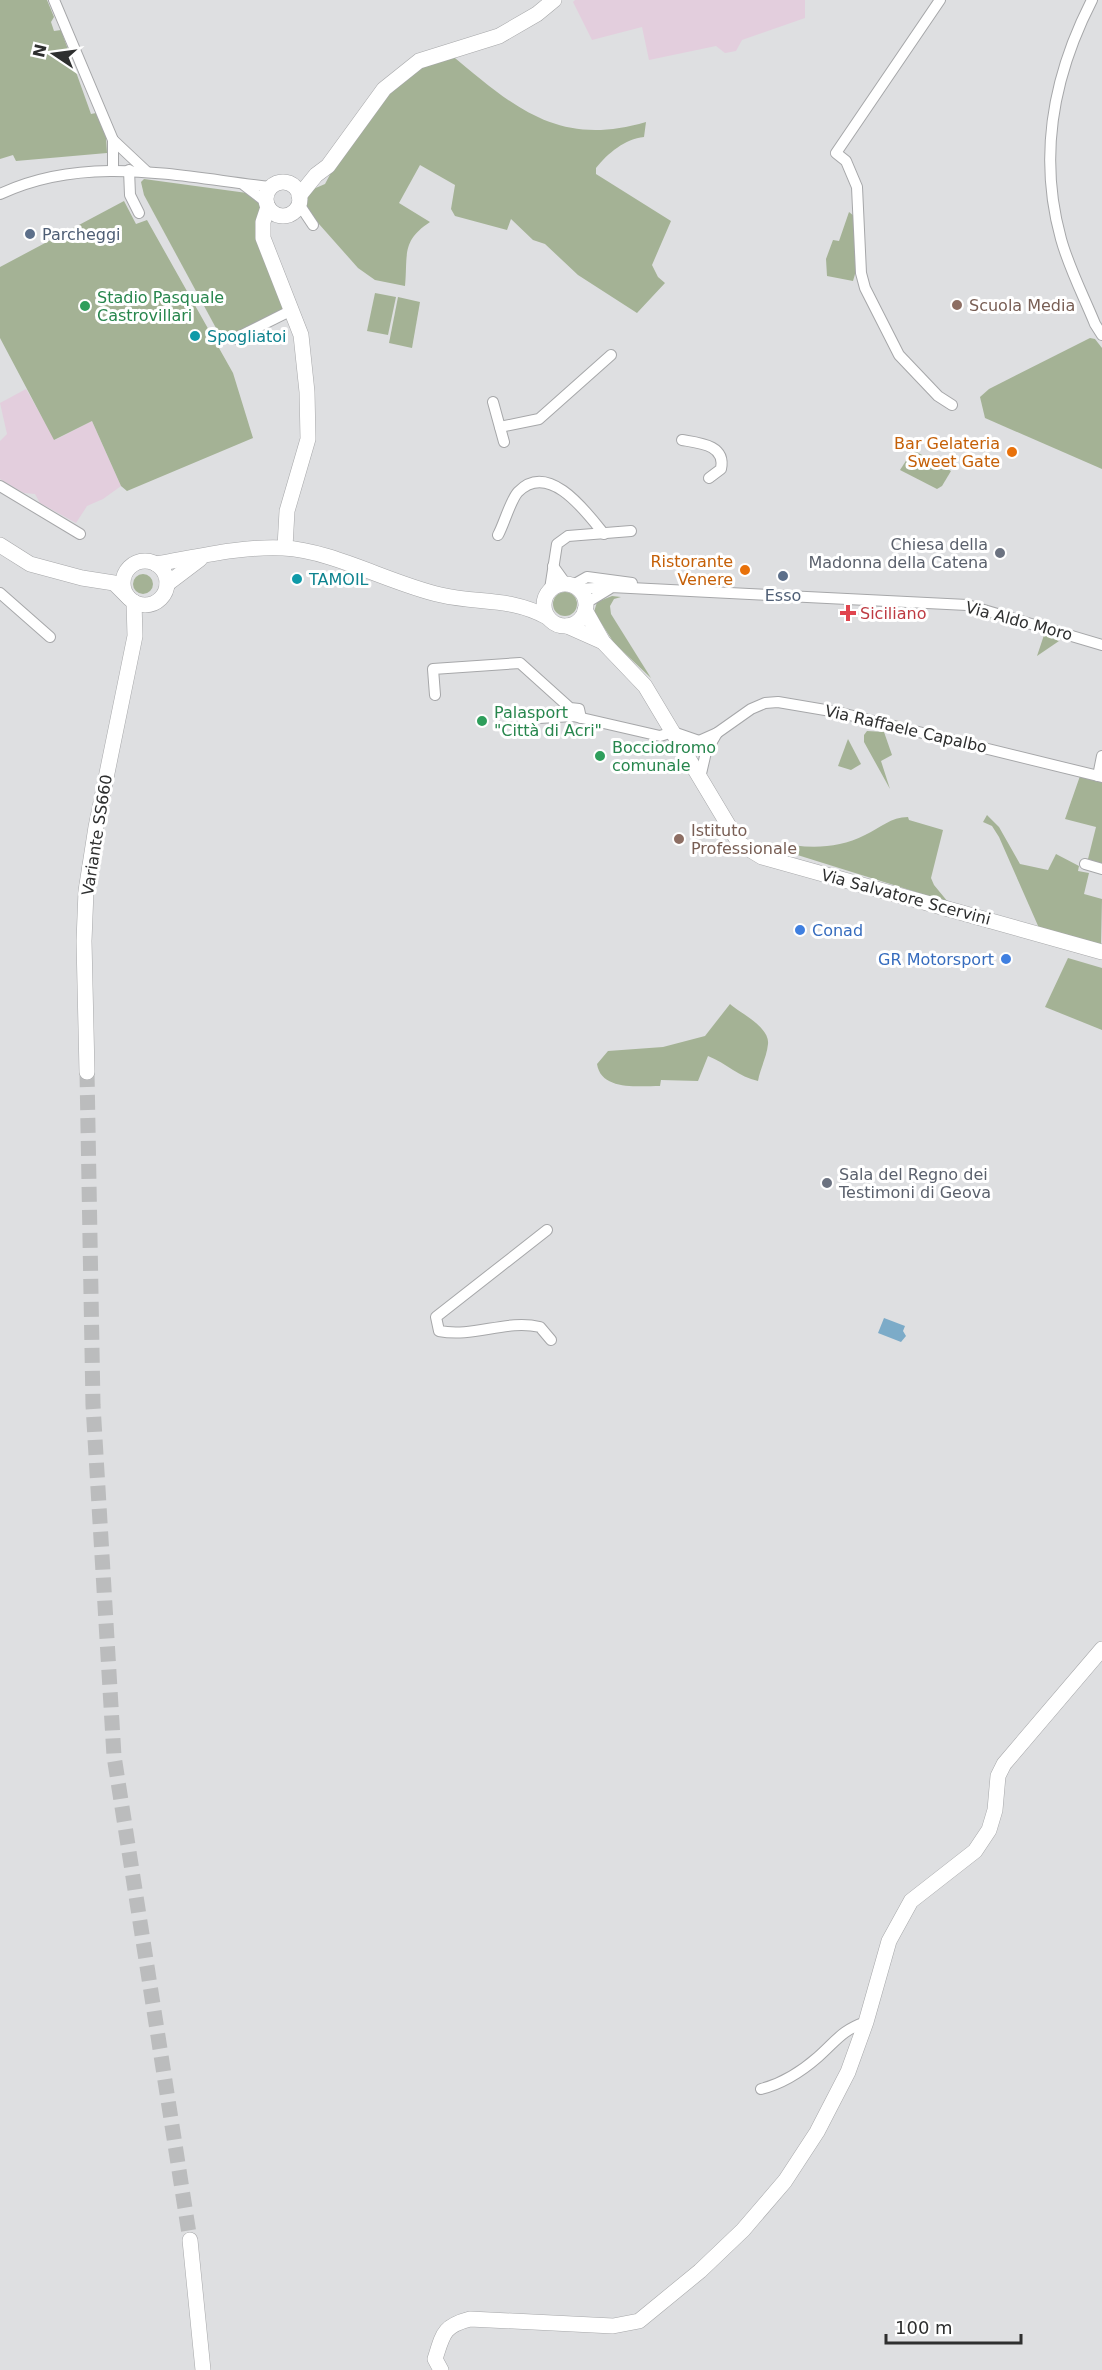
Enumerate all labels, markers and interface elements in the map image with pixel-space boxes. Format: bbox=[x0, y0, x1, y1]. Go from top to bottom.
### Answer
north arrow bbox=[24, 24, 84, 84]
text: N bbox=[29, 42, 51, 59]
place label: Parcheggi bbox=[42, 225, 121, 244]
marker: Parcheggi bbox=[23, 227, 37, 241]
place label: Stadio Pasquale Castrovillari bbox=[97, 288, 224, 325]
place label: Scuola Media bbox=[969, 296, 1075, 315]
marker: Scuola Media bbox=[950, 298, 964, 312]
marker: Stadio Pasquale Castrovillari bbox=[78, 299, 92, 313]
place label: Spogliatoi bbox=[207, 327, 286, 346]
marker: Spogliatoi bbox=[188, 329, 202, 343]
place label: Bar Gelateria Sweet Gate bbox=[894, 434, 1000, 471]
marker: Bar Gelateria Sweet Gate bbox=[1005, 445, 1019, 459]
place label: Chiesa della Madonna della Catena bbox=[808, 535, 988, 572]
marker: Chiesa della Madonna della Catena bbox=[993, 546, 1007, 560]
place label: Ristorante Venere bbox=[650, 552, 733, 589]
marker: Ristorante Venere bbox=[738, 563, 752, 577]
marker: Esso bbox=[776, 569, 790, 583]
place label: TAMOIL bbox=[308, 570, 369, 589]
marker: TAMOIL bbox=[290, 572, 304, 586]
place label: Esso bbox=[765, 586, 801, 605]
street label: Via Aldo Moro bbox=[963, 598, 1075, 644]
place label: Siciliano bbox=[860, 604, 926, 623]
marker: Siciliano bbox=[841, 606, 855, 620]
street label: Via Raffaele Capalbo bbox=[823, 701, 989, 757]
place label: Palasport "Città di Acri" bbox=[494, 703, 602, 740]
marker: Palasport "Città di Acri" bbox=[475, 714, 489, 728]
place label: Bocciodromo comunale bbox=[612, 738, 716, 775]
marker: Bocciodromo comunale bbox=[593, 749, 607, 763]
street label: Variante SS660 bbox=[78, 773, 116, 897]
place label: Istituto Professionale bbox=[691, 821, 797, 858]
marker: Istituto Professionale bbox=[672, 832, 686, 846]
street label: Via Salvatore Scervini bbox=[819, 865, 993, 929]
place label: Conad bbox=[812, 921, 863, 940]
marker: Conad bbox=[793, 923, 807, 937]
place label: GR Motorsport bbox=[878, 950, 994, 969]
marker: GR Motorsport bbox=[999, 952, 1013, 966]
place label: Sala del Regno dei Testimoni di Geova bbox=[838, 1165, 991, 1202]
marker: Sala del Regno dei Testimoni di Geova bbox=[820, 1176, 834, 1190]
scale bar bbox=[886, 2307, 1021, 2345]
text: 100 m bbox=[895, 2317, 953, 2338]

